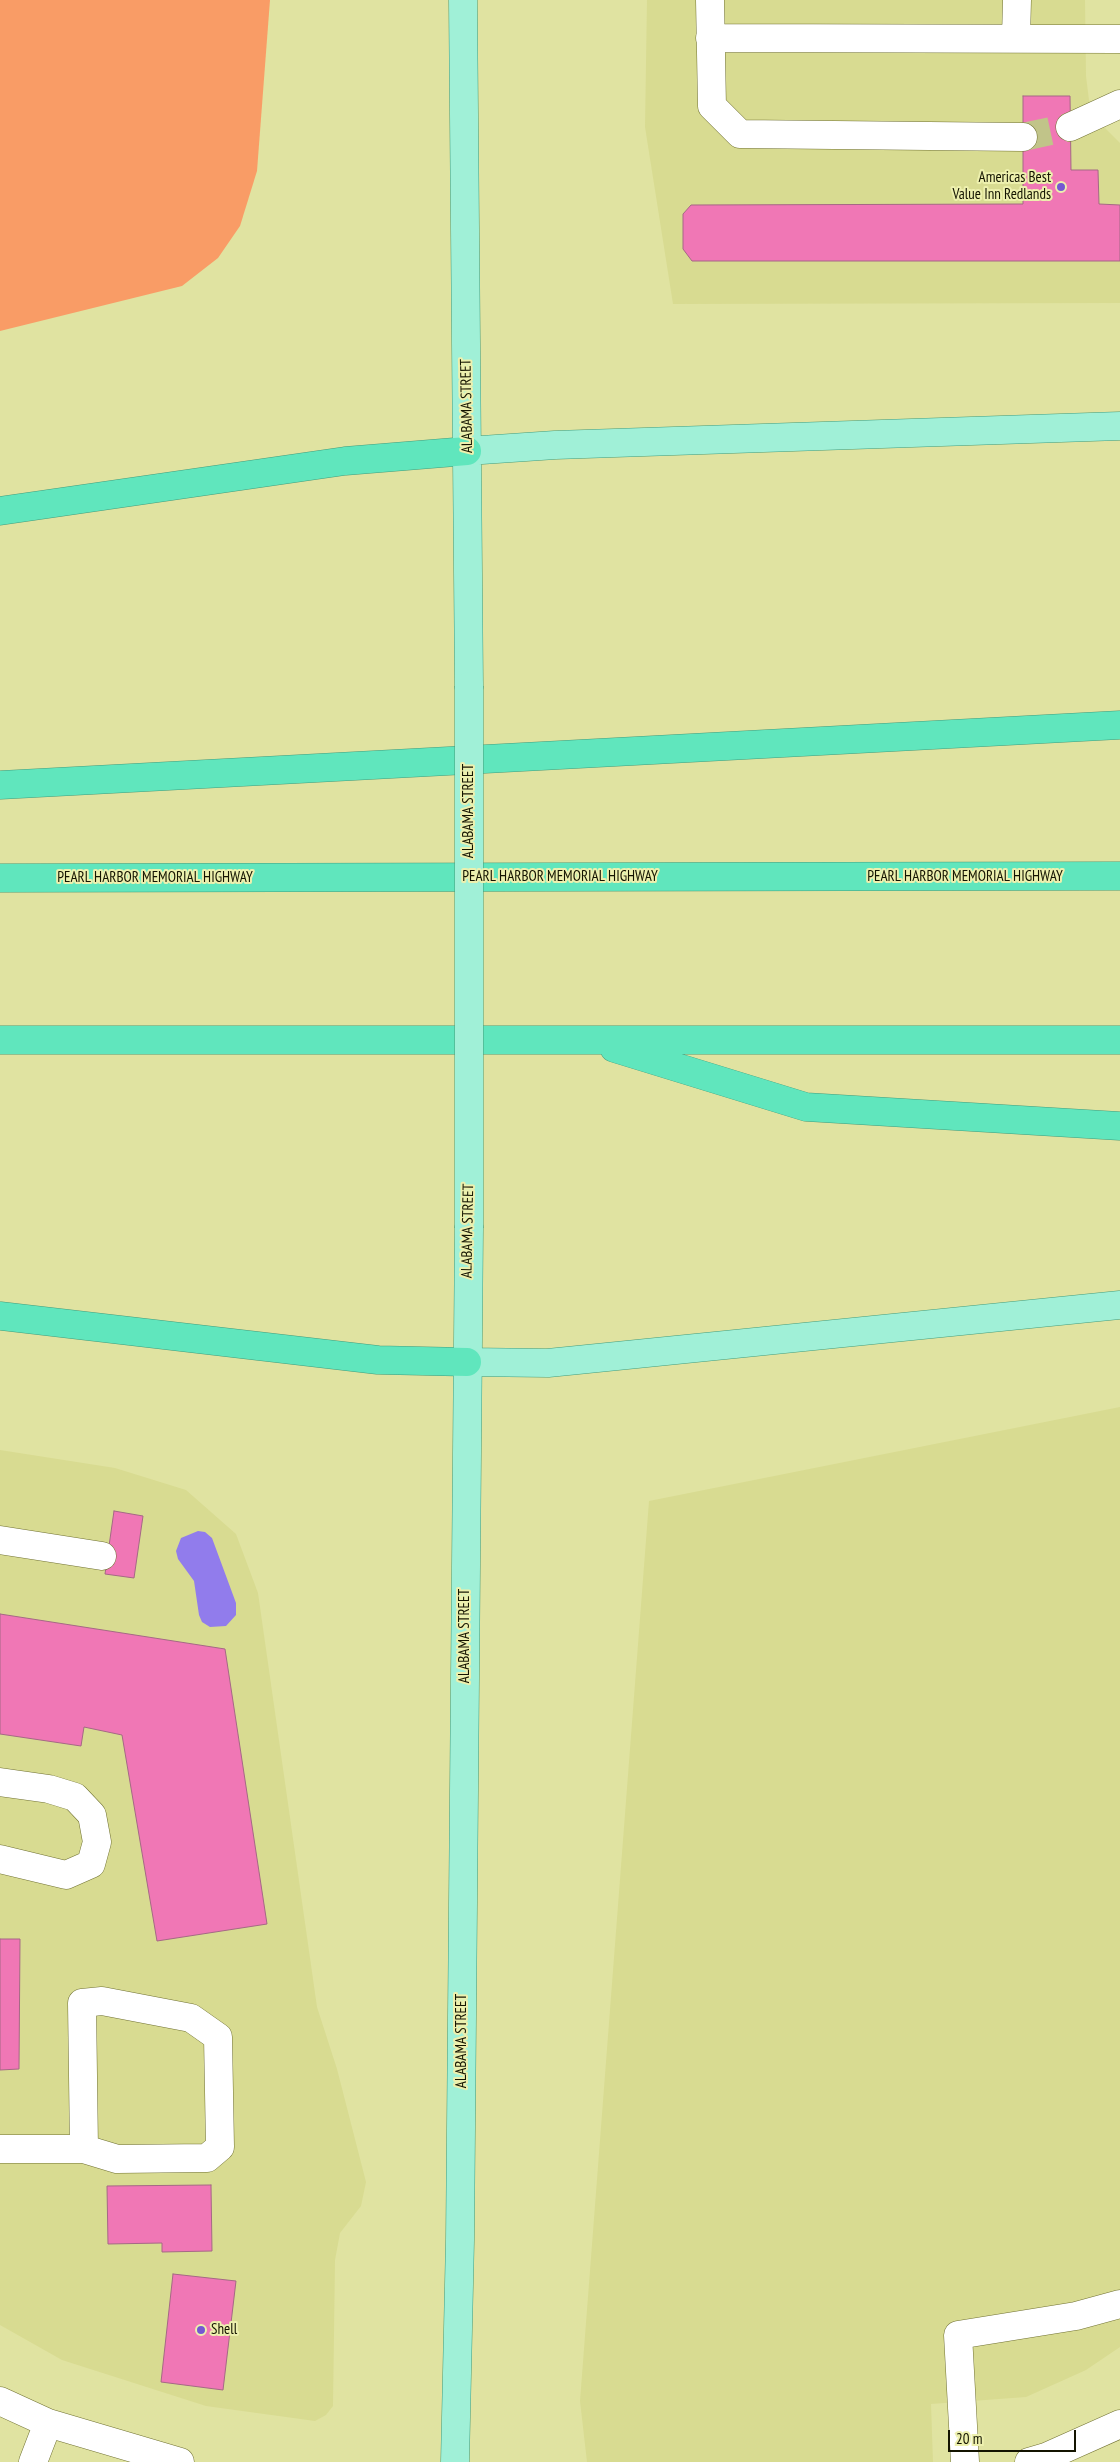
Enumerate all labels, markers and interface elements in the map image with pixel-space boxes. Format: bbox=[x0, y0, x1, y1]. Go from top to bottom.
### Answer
place label: Americas Best Value Inn Redlands bbox=[952, 169, 1051, 204]
marker: Americas Best Value Inn Redlands bbox=[1055, 181, 1067, 193]
street label: ALABAMA STREET bbox=[457, 359, 477, 453]
street label: ALABAMA STREET bbox=[460, 764, 478, 858]
street label: PEARL HARBOR MEMORIAL HIGHWAY bbox=[462, 868, 658, 886]
street label: PEARL HARBOR MEMORIAL HIGHWAY bbox=[867, 868, 1063, 886]
street label: PEARL HARBOR MEMORIAL HIGHWAY bbox=[57, 869, 253, 887]
street label: ALABAMA STREET bbox=[458, 1184, 478, 1278]
street label: ALABAMA STREET bbox=[456, 1589, 474, 1683]
street label: ALABAMA STREET bbox=[453, 1994, 471, 2088]
place label: Shell bbox=[211, 2321, 237, 2339]
marker: Shell bbox=[195, 2324, 207, 2336]
scale bar bbox=[950, 2420, 1078, 2452]
text: 20 m bbox=[956, 2429, 982, 2448]

